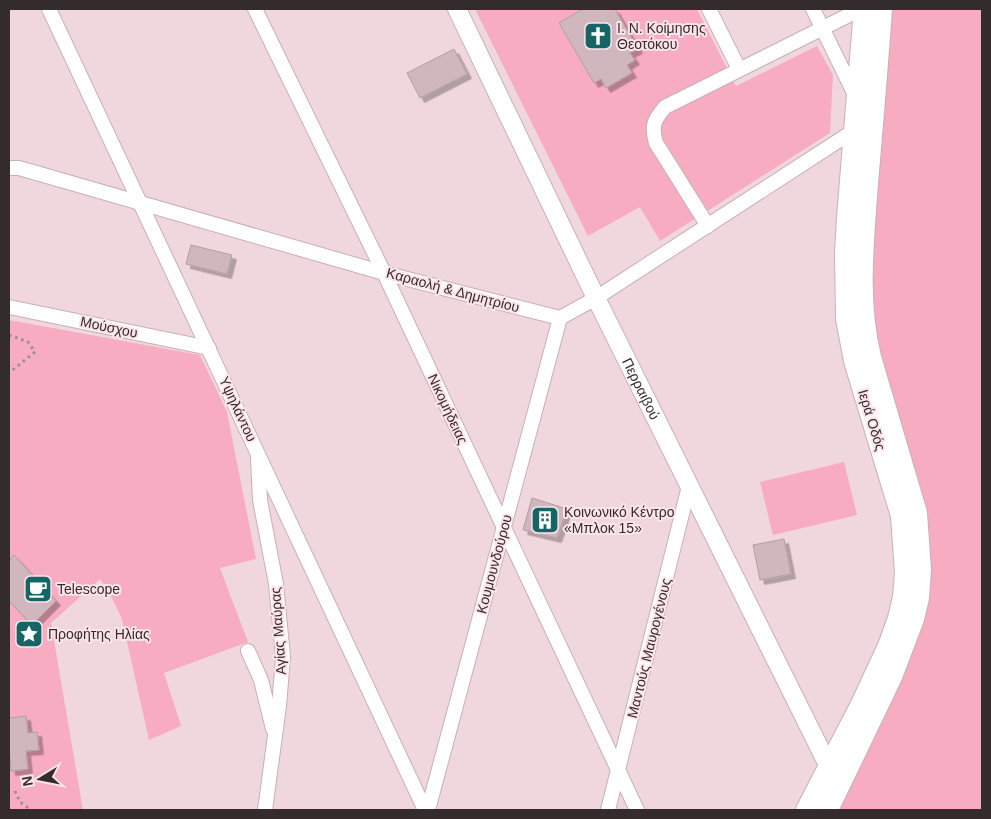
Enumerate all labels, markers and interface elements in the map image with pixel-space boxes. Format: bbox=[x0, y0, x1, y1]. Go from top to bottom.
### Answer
place label: Ι. Ν. Κοίμησης Θεοτόκου bbox=[617, 20, 706, 52]
church icon: Ι. Ν. Κοίμησης Θεοτόκου bbox=[583, 21, 613, 51]
street label: Καραολή & Δημητρίου bbox=[385, 265, 521, 315]
street label: Μούσχου bbox=[79, 313, 139, 341]
street label: Περραιβού bbox=[619, 355, 663, 422]
street label: Νικομήδειας bbox=[425, 371, 471, 447]
street label: Υψηλάντου bbox=[216, 374, 260, 444]
street label: Ιερά Οδός bbox=[855, 387, 889, 453]
place label: Κοινωνικό Κέντρο «Μπλοκ 15» bbox=[564, 504, 675, 536]
building icon: Κοινωνικό Κέντρο «Μπλοκ 15» bbox=[530, 505, 560, 535]
street label: Κουμουνδούρου bbox=[473, 513, 515, 615]
cafe icon: Telescope bbox=[23, 574, 53, 604]
street label: Μαντούς Μαυρογένους bbox=[624, 576, 674, 720]
place label: Telescope bbox=[57, 581, 120, 597]
street label: Αγίας Μαύρας bbox=[267, 586, 289, 676]
place icon: Προφήτης Ηλίας bbox=[14, 619, 44, 649]
place label: Προφήτης Ηλίας bbox=[48, 626, 150, 642]
north arrow bbox=[15, 754, 65, 804]
text: N bbox=[18, 775, 36, 788]

